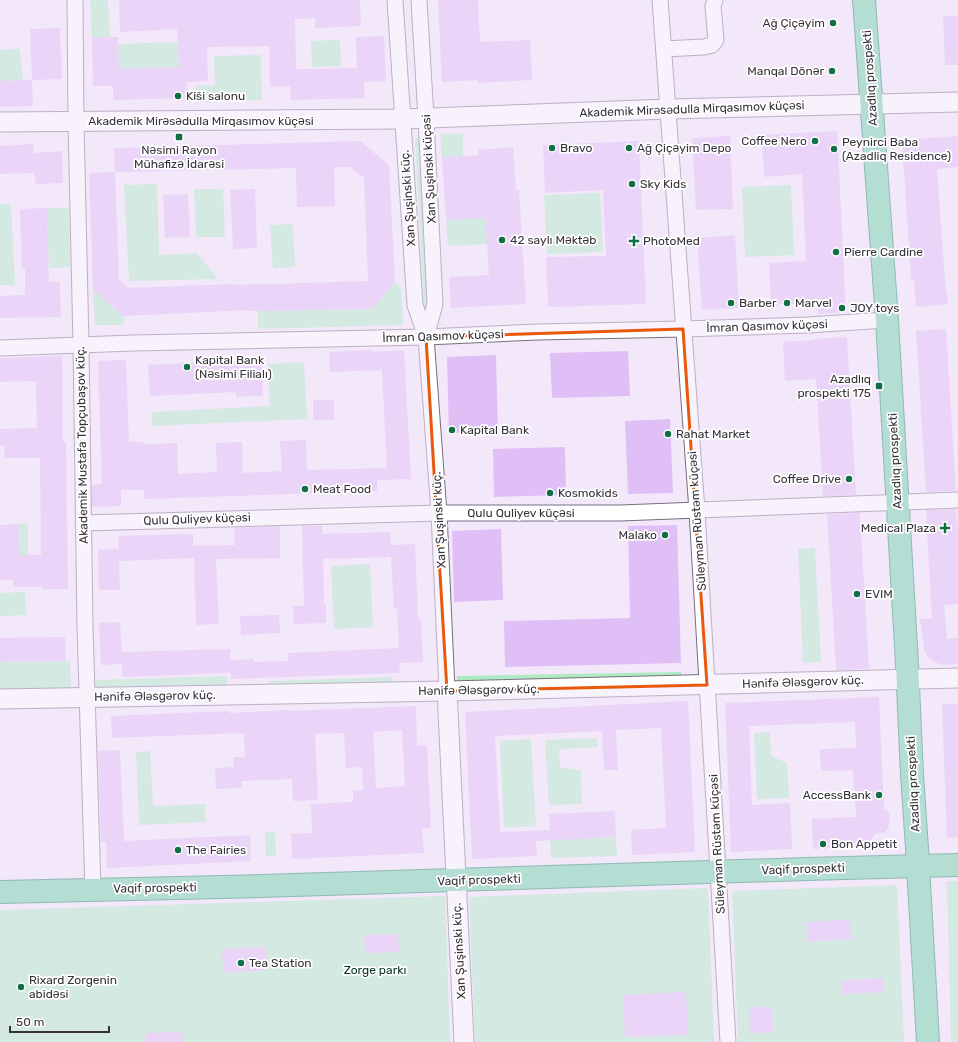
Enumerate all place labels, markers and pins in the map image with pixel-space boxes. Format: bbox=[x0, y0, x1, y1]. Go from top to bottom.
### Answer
place label: Ağ Çiçəyim bbox=[763, 16, 825, 30]
marker: Ağ Çiçəyim bbox=[828, 18, 838, 28]
place label: Manqal Dönər bbox=[747, 64, 824, 78]
marker: Manqal Dönər bbox=[827, 66, 837, 76]
place label: Kiši salonu bbox=[186, 89, 245, 103]
marker: Kiši salonu bbox=[173, 91, 183, 101]
marker: Nəsimi Rayon Mühafizə İdarəsi bbox=[174, 132, 184, 142]
place label: Coffee Nero bbox=[741, 134, 807, 148]
place label: Peynirci Baba (Azadliq Residence) bbox=[842, 135, 951, 163]
marker: Coffee Nero bbox=[810, 136, 820, 146]
place label: Bravo bbox=[560, 141, 592, 155]
place label: Ağ Çiçəyim Depo bbox=[637, 141, 732, 155]
place label: Nəsimi Rayon Mühafizə İdarəsi bbox=[134, 143, 224, 171]
marker: Bravo bbox=[547, 143, 557, 153]
marker: Ağ Çiçəyim Depo bbox=[624, 143, 634, 153]
marker: Peynirci Baba (Azadliq Residence) bbox=[829, 144, 839, 154]
place label: Sky Kids bbox=[640, 177, 686, 191]
marker: Sky Kids bbox=[627, 179, 637, 189]
place label: 42 saylı Məktəb bbox=[510, 233, 596, 247]
place label: PhotoMed bbox=[643, 234, 700, 248]
marker: 42 saylı Məktəb bbox=[497, 235, 507, 245]
marker: PhotoMed bbox=[628, 235, 640, 247]
place label: Pierre Cardine bbox=[844, 245, 923, 259]
marker: Pierre Cardine bbox=[831, 247, 841, 257]
place label: Barber bbox=[739, 296, 777, 310]
place label: Marvel bbox=[795, 296, 832, 310]
marker: Barber bbox=[726, 298, 736, 308]
marker: Marvel bbox=[782, 298, 792, 308]
place label: JOY toys bbox=[850, 301, 899, 315]
marker: JOY toys bbox=[837, 303, 847, 313]
place label: Kapital Bank (Nəsimi Filialı) bbox=[195, 353, 272, 381]
marker: Kapital Bank (Nəsimi Filialı) bbox=[182, 362, 192, 372]
place label: Azadlıq prospekti 175 bbox=[797, 372, 871, 400]
marker: Azadlıq prospekti 175 bbox=[874, 381, 884, 391]
place label: Kapital Bank bbox=[460, 423, 530, 437]
marker: Kapital Bank bbox=[447, 425, 457, 435]
place label: Rahat Market bbox=[676, 427, 750, 441]
marker: Rahat Market bbox=[663, 429, 673, 439]
place label: Coffee Drive bbox=[773, 472, 841, 486]
marker: Coffee Drive bbox=[844, 474, 854, 484]
place label: Meat Food bbox=[313, 482, 371, 496]
marker: Meat Food bbox=[300, 484, 310, 494]
place label: Kosmokids bbox=[558, 486, 618, 500]
marker: Kosmokids bbox=[545, 488, 555, 498]
place label: Medical Plaza bbox=[861, 521, 936, 535]
marker: Medical Plaza bbox=[939, 522, 951, 534]
place label: Malako bbox=[619, 528, 657, 542]
marker: Malako bbox=[660, 530, 670, 540]
place label: EVIM bbox=[865, 587, 893, 601]
marker: EVIM bbox=[852, 589, 862, 599]
place label: AccessBank bbox=[803, 788, 872, 802]
marker: AccessBank bbox=[874, 790, 884, 800]
place label: Bon Appetit bbox=[831, 837, 897, 851]
marker: Bon Appetit bbox=[818, 839, 828, 849]
place label: The Fairies bbox=[186, 843, 246, 857]
marker: The Fairies bbox=[173, 845, 183, 855]
place label: Tea Station bbox=[249, 956, 312, 970]
marker: Tea Station bbox=[236, 958, 246, 968]
place label: Rixard Zorgenin abidəsi bbox=[29, 973, 117, 1001]
marker: Rixard Zorgenin abidəsi bbox=[16, 982, 26, 992]

